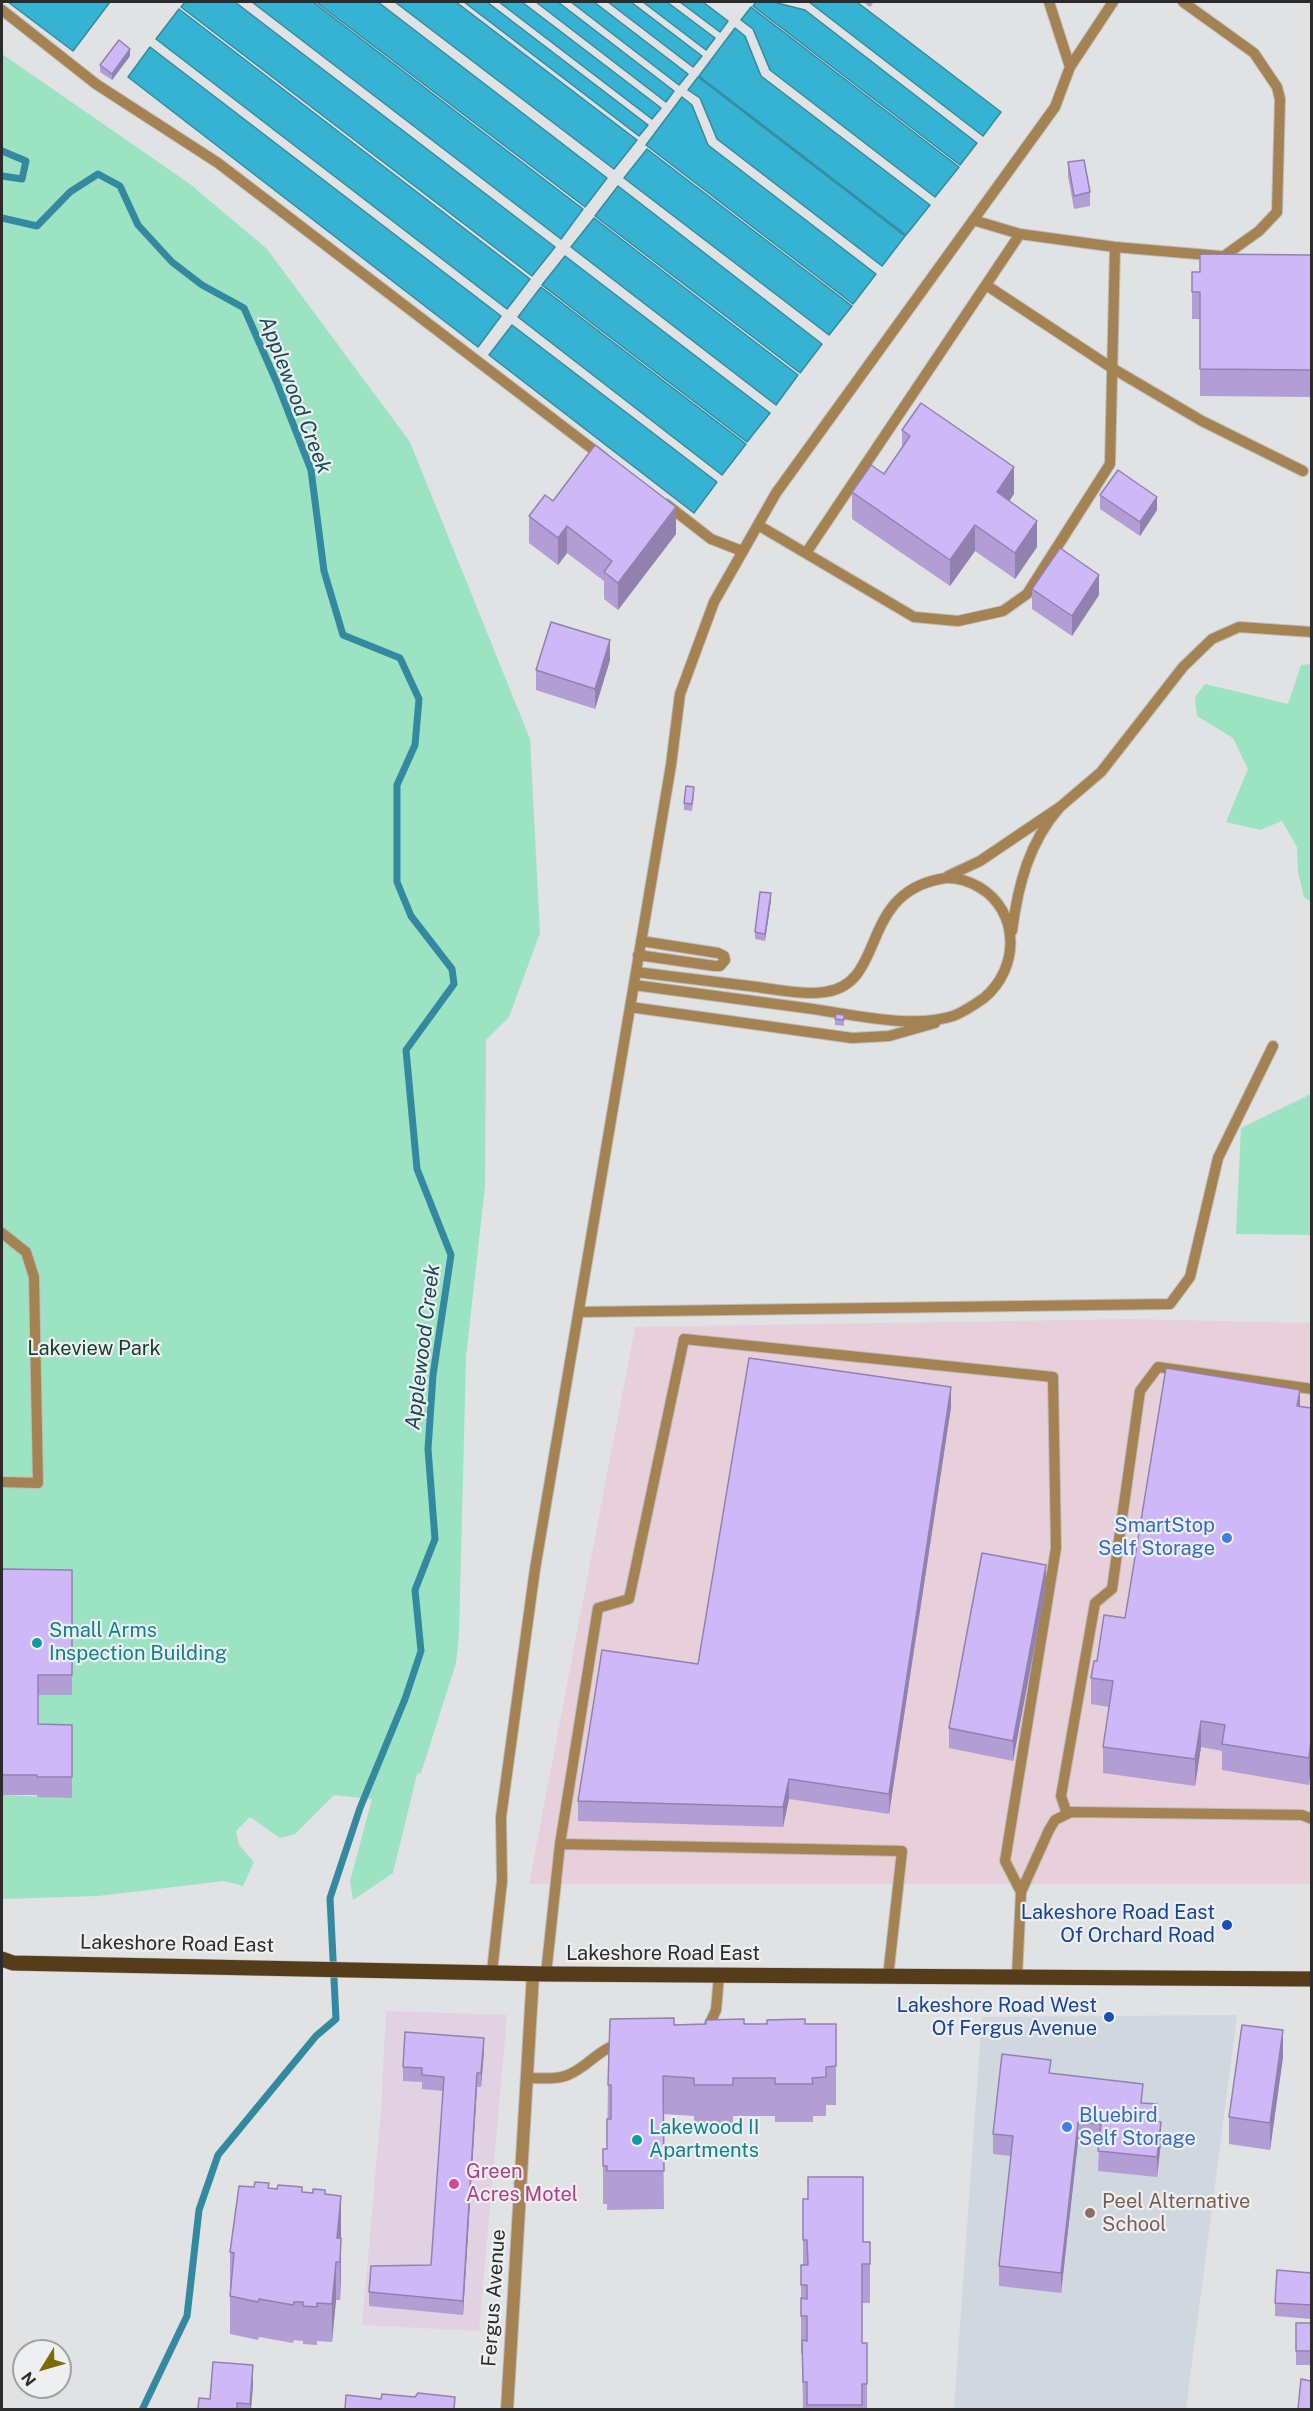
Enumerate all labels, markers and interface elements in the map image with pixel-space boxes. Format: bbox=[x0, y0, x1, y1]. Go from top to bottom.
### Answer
water label: Applewood Creek bbox=[253, 313, 337, 477]
water label: Applewood Creek bbox=[400, 1263, 446, 1431]
park label: Lakeview Park bbox=[27, 1337, 161, 1361]
place label: SmartStop Self Storage bbox=[1098, 1514, 1215, 1561]
marker: SmartStop Self Storage bbox=[1220, 1531, 1234, 1545]
place label: Small Arms Inspection Building bbox=[49, 1619, 227, 1666]
marker: Small Arms Inspection Building bbox=[30, 1636, 44, 1650]
place label: Lakeshore Road East Of Orchard Road bbox=[1021, 1901, 1215, 1948]
marker: Lakeshore Road East Of Orchard Road bbox=[1220, 1918, 1234, 1932]
street label: Lakeshore Road East bbox=[80, 1930, 274, 1958]
street label: Lakeshore Road East bbox=[566, 1942, 760, 1966]
place label: Lakeshore Road West Of Fergus Avenue bbox=[897, 1994, 1097, 2041]
marker: Lakeshore Road West Of Fergus Avenue bbox=[1102, 2010, 1116, 2024]
place label: Bluebird Self Storage bbox=[1079, 2104, 1196, 2151]
place label: Lakewood II Apartments bbox=[649, 2116, 759, 2163]
marker: Bluebird Self Storage bbox=[1060, 2120, 1074, 2134]
marker: Lakewood II Apartments bbox=[630, 2133, 644, 2147]
place label: Green Acres Motel bbox=[466, 2160, 578, 2207]
marker: Green Acres Motel bbox=[447, 2177, 461, 2191]
place label: Peel Alternative School bbox=[1102, 2190, 1250, 2237]
marker: Peel Alternative School bbox=[1083, 2206, 1097, 2220]
street label: Fergus Avenue bbox=[477, 2228, 511, 2368]
north arrow bbox=[12, 2339, 72, 2399]
text: N bbox=[17, 2368, 40, 2390]

